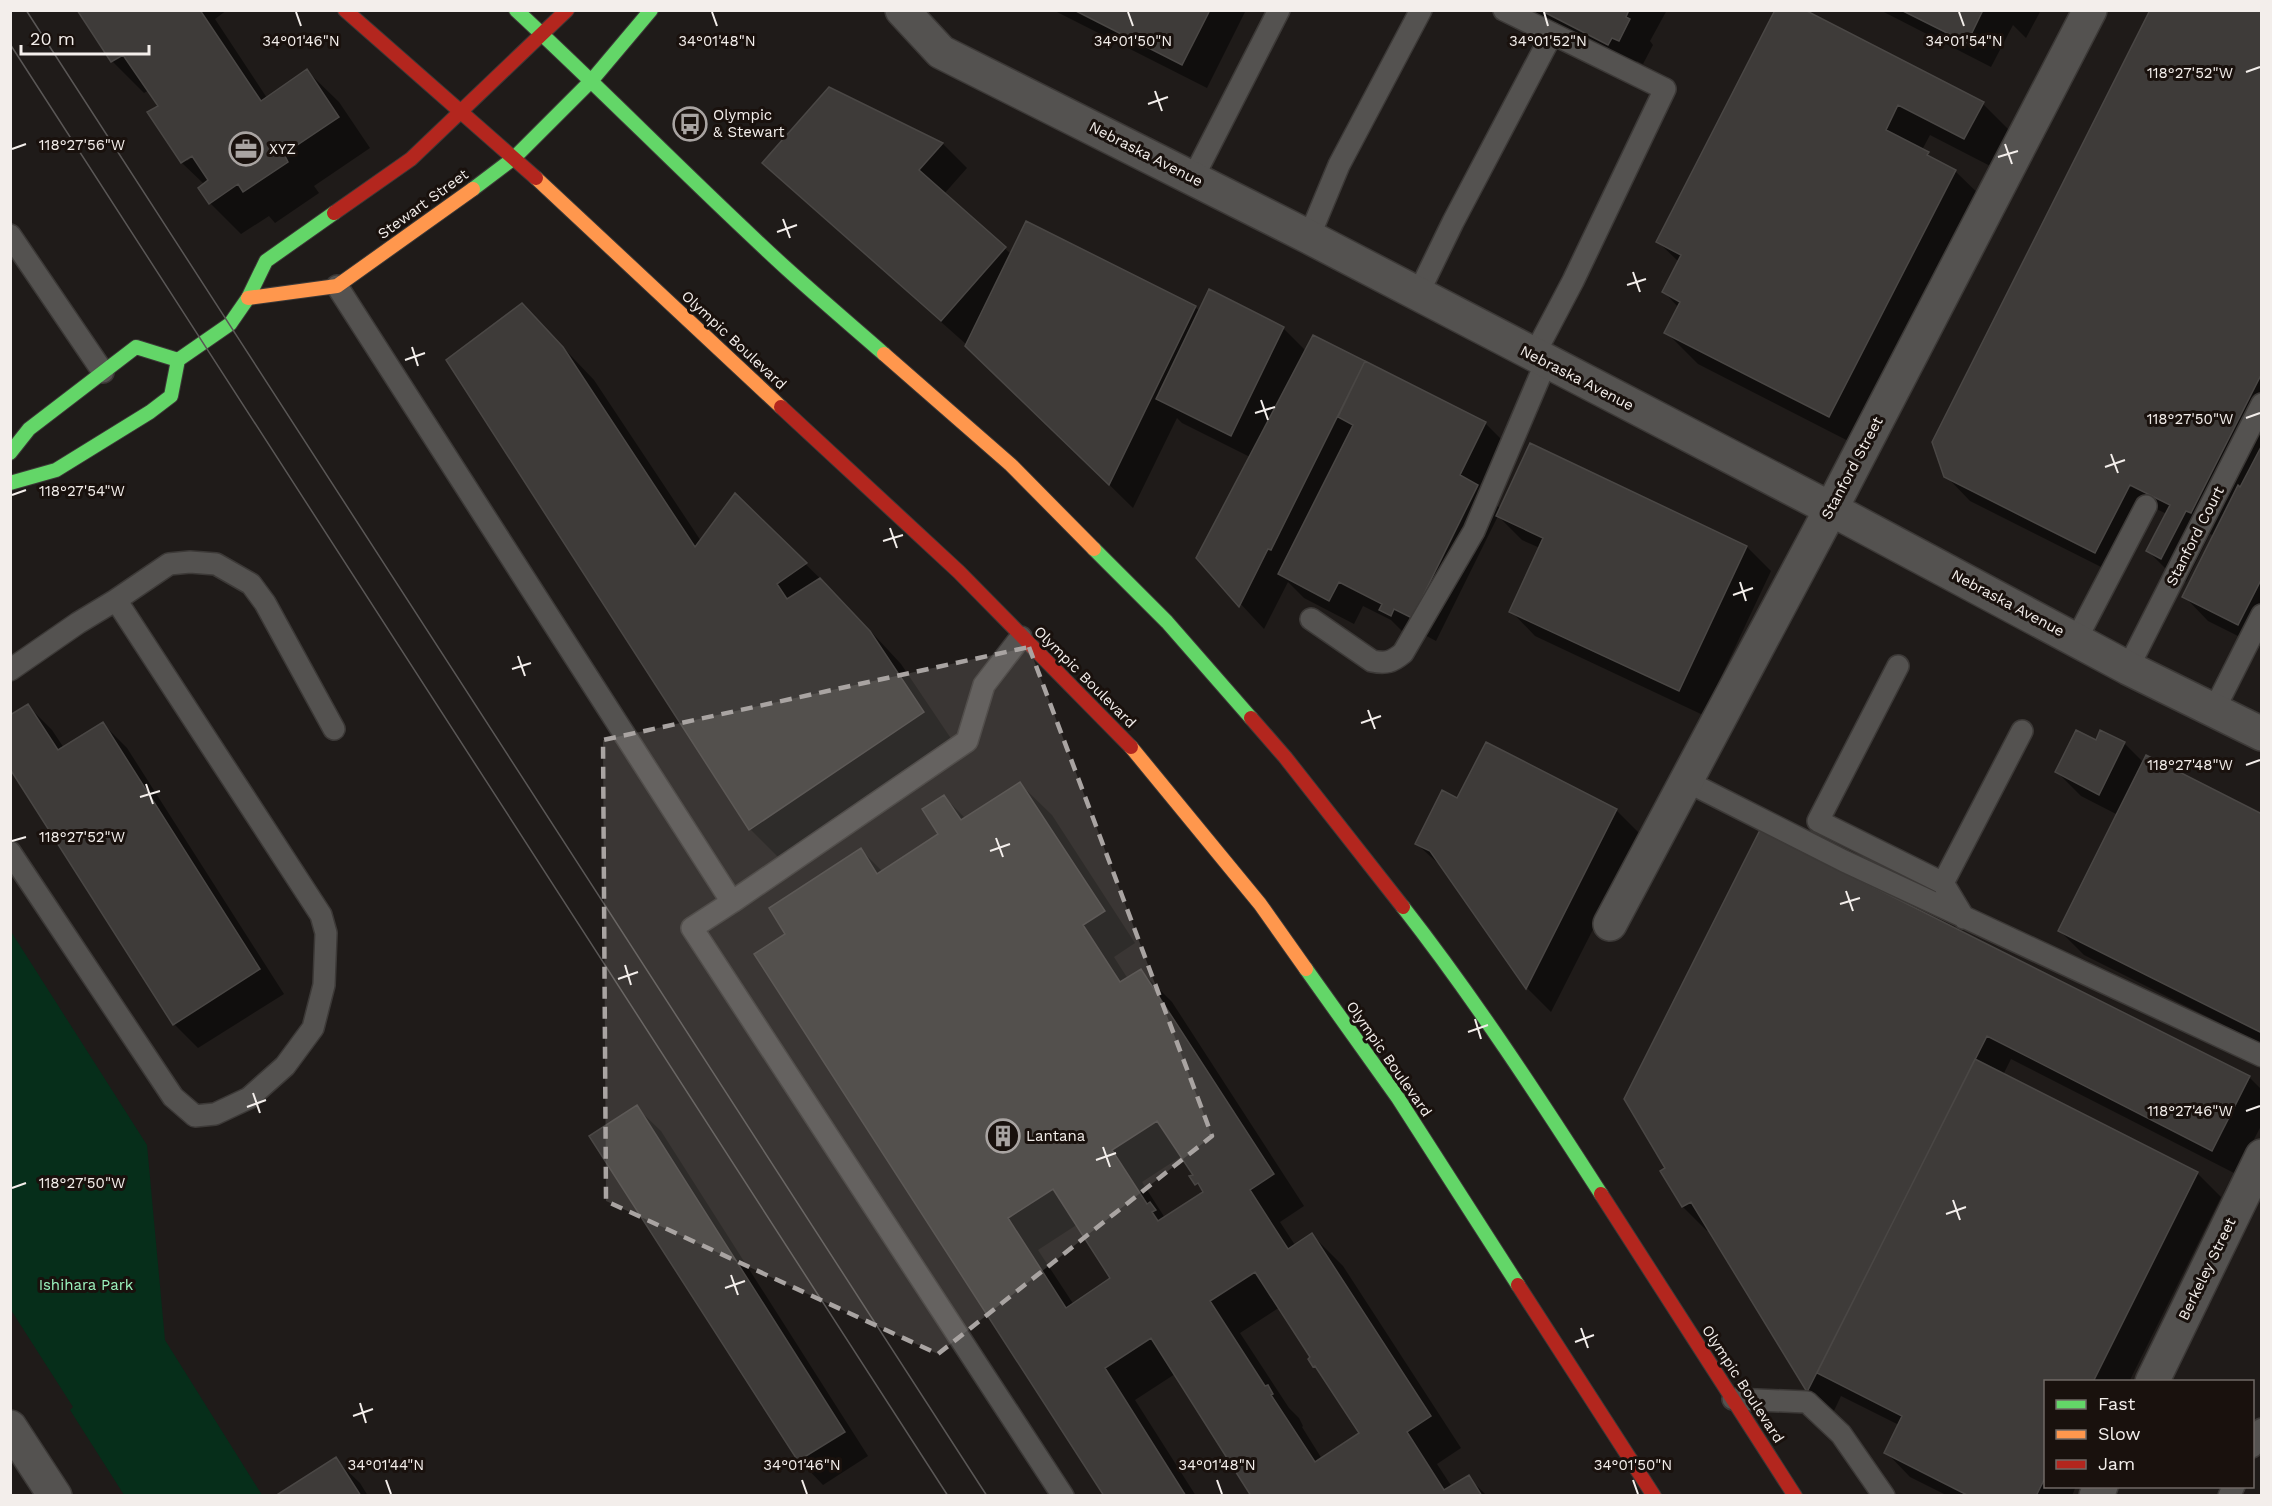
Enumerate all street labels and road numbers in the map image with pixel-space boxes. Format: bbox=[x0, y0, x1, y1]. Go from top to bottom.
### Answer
street label: Nebraska Avenue bbox=[1086, 118, 1206, 190]
street label: Stewart Street bbox=[374, 165, 472, 243]
street label: Olympic Boulevard bbox=[678, 287, 790, 393]
street label: Nebraska Avenue bbox=[1517, 342, 1637, 414]
street label: Stanford Street bbox=[1817, 413, 1887, 522]
street label: Stanford Court bbox=[2162, 483, 2228, 589]
street label: Nebraska Avenue bbox=[1948, 566, 2068, 640]
street label: Olympic Boulevard bbox=[1030, 622, 1140, 732]
street label: Olympic Boulevard bbox=[1342, 998, 1436, 1120]
street label: Berkeley Street bbox=[2174, 1214, 2240, 1323]
street label: Olympic Boulevard bbox=[1698, 1322, 1788, 1446]

